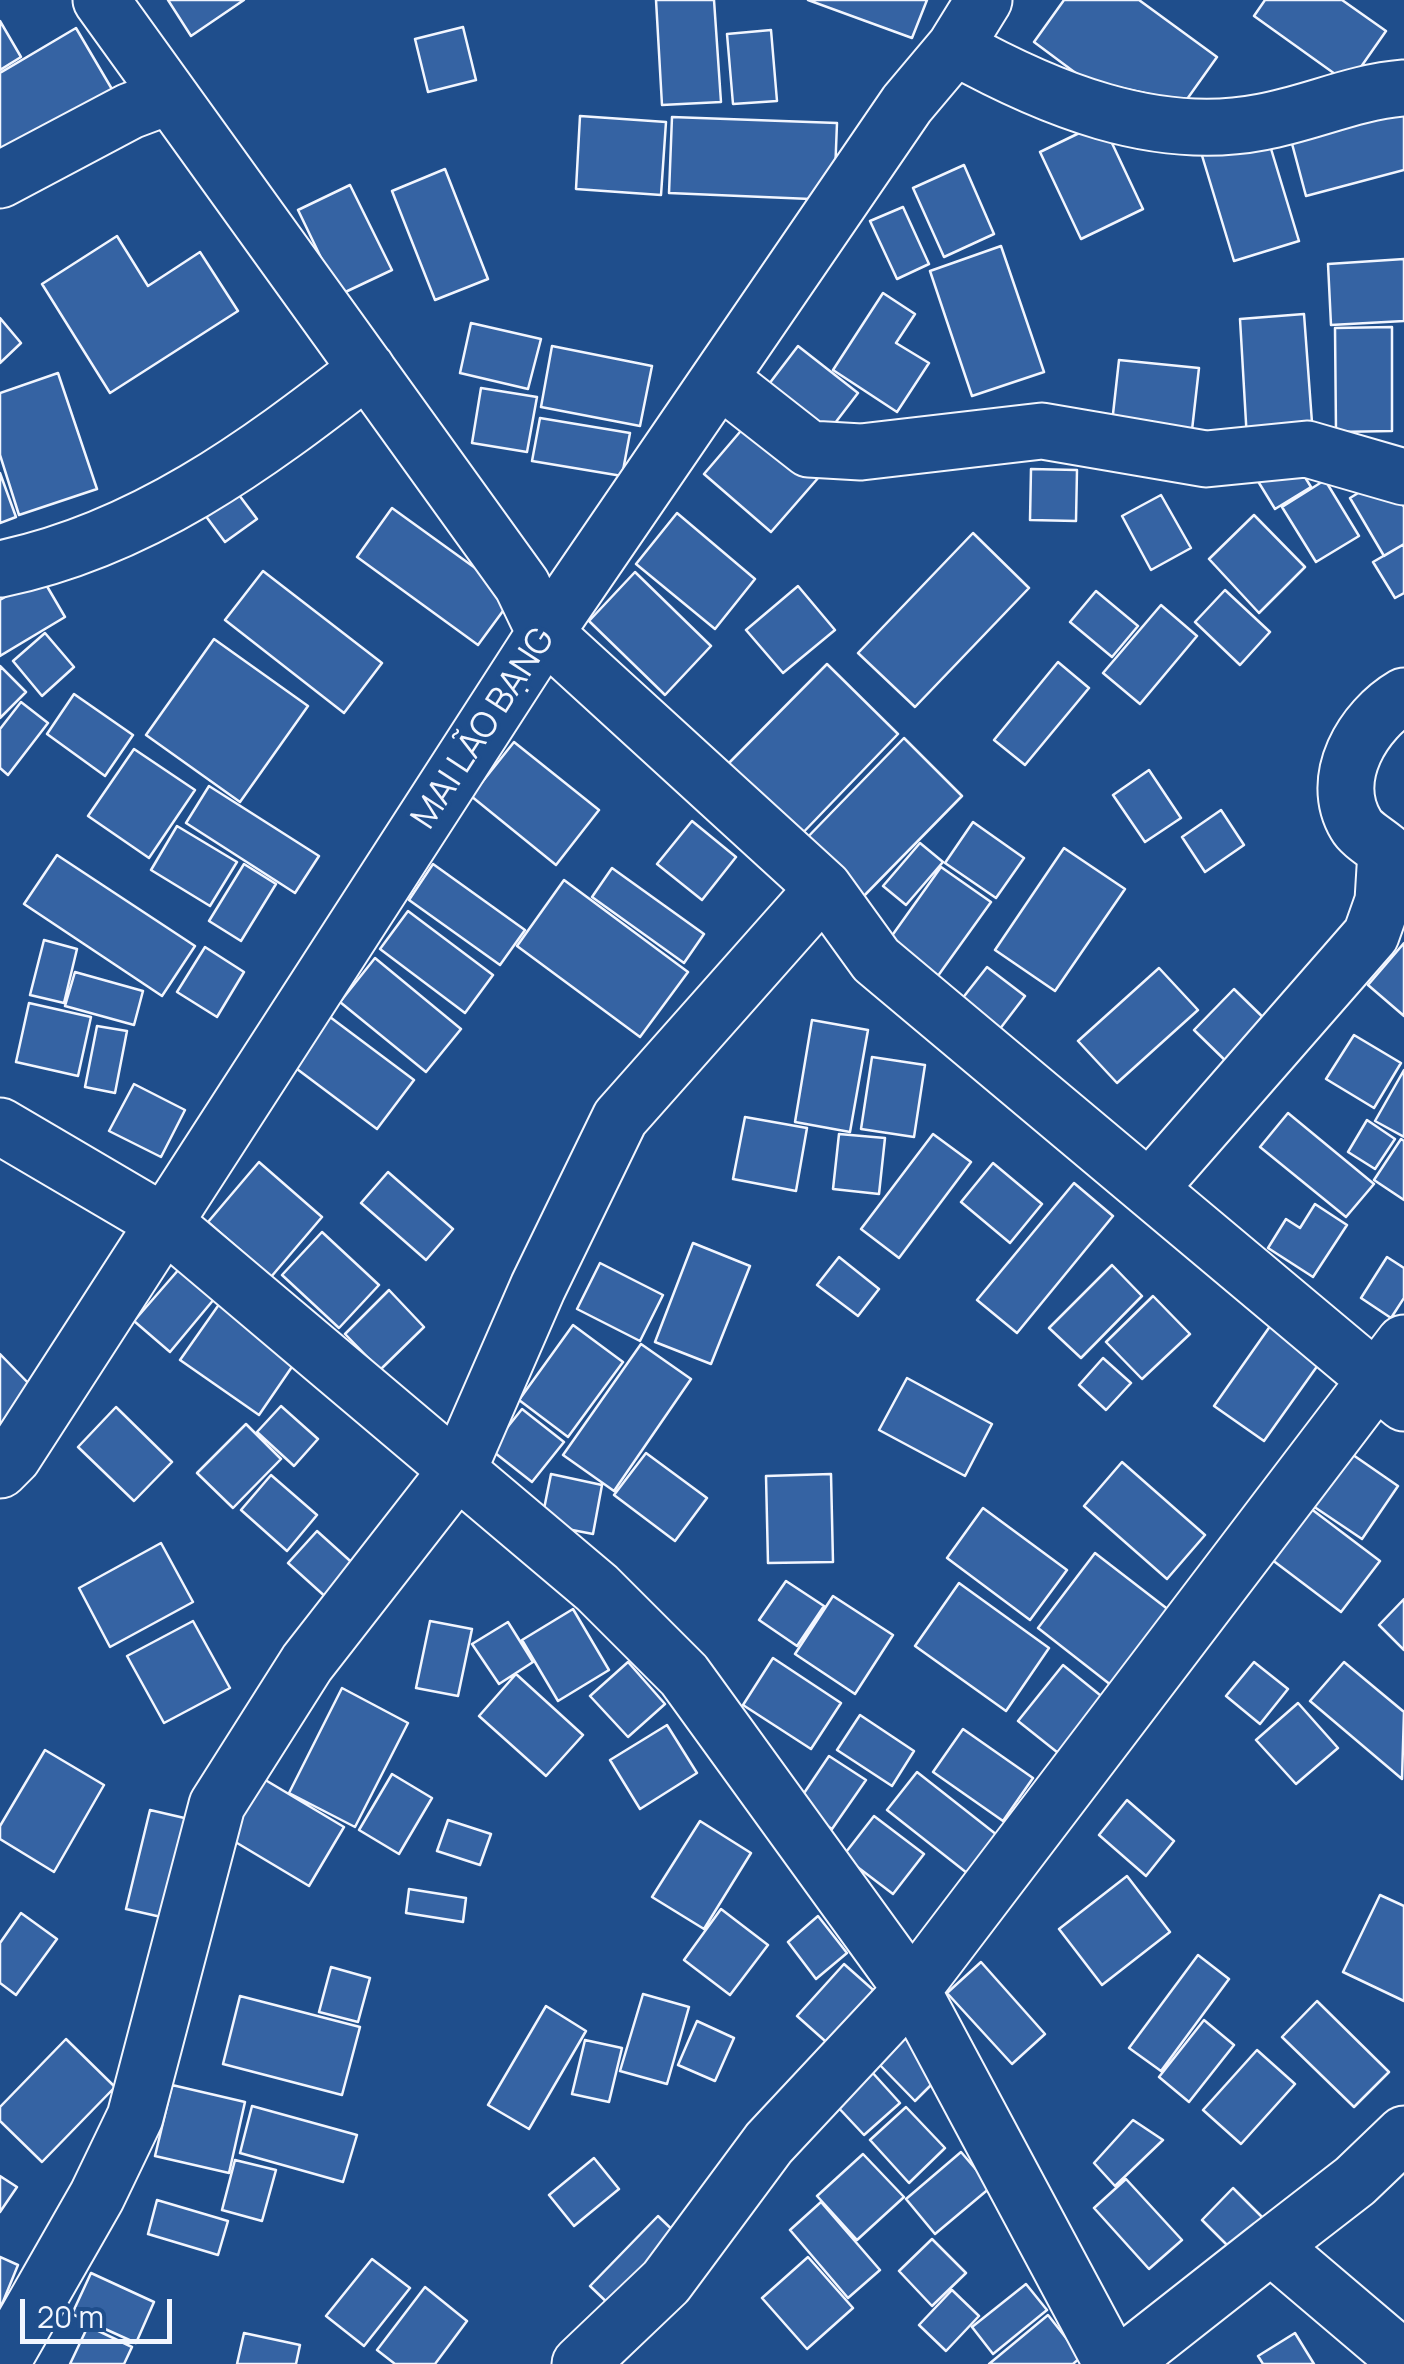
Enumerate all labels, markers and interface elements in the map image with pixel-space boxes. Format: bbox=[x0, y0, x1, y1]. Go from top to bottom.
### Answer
street label: MAI LÃO BẠNG bbox=[404, 621, 564, 837]
scale bar bbox=[25, 2279, 178, 2341]
text: 20 m bbox=[37, 2296, 104, 2337]

